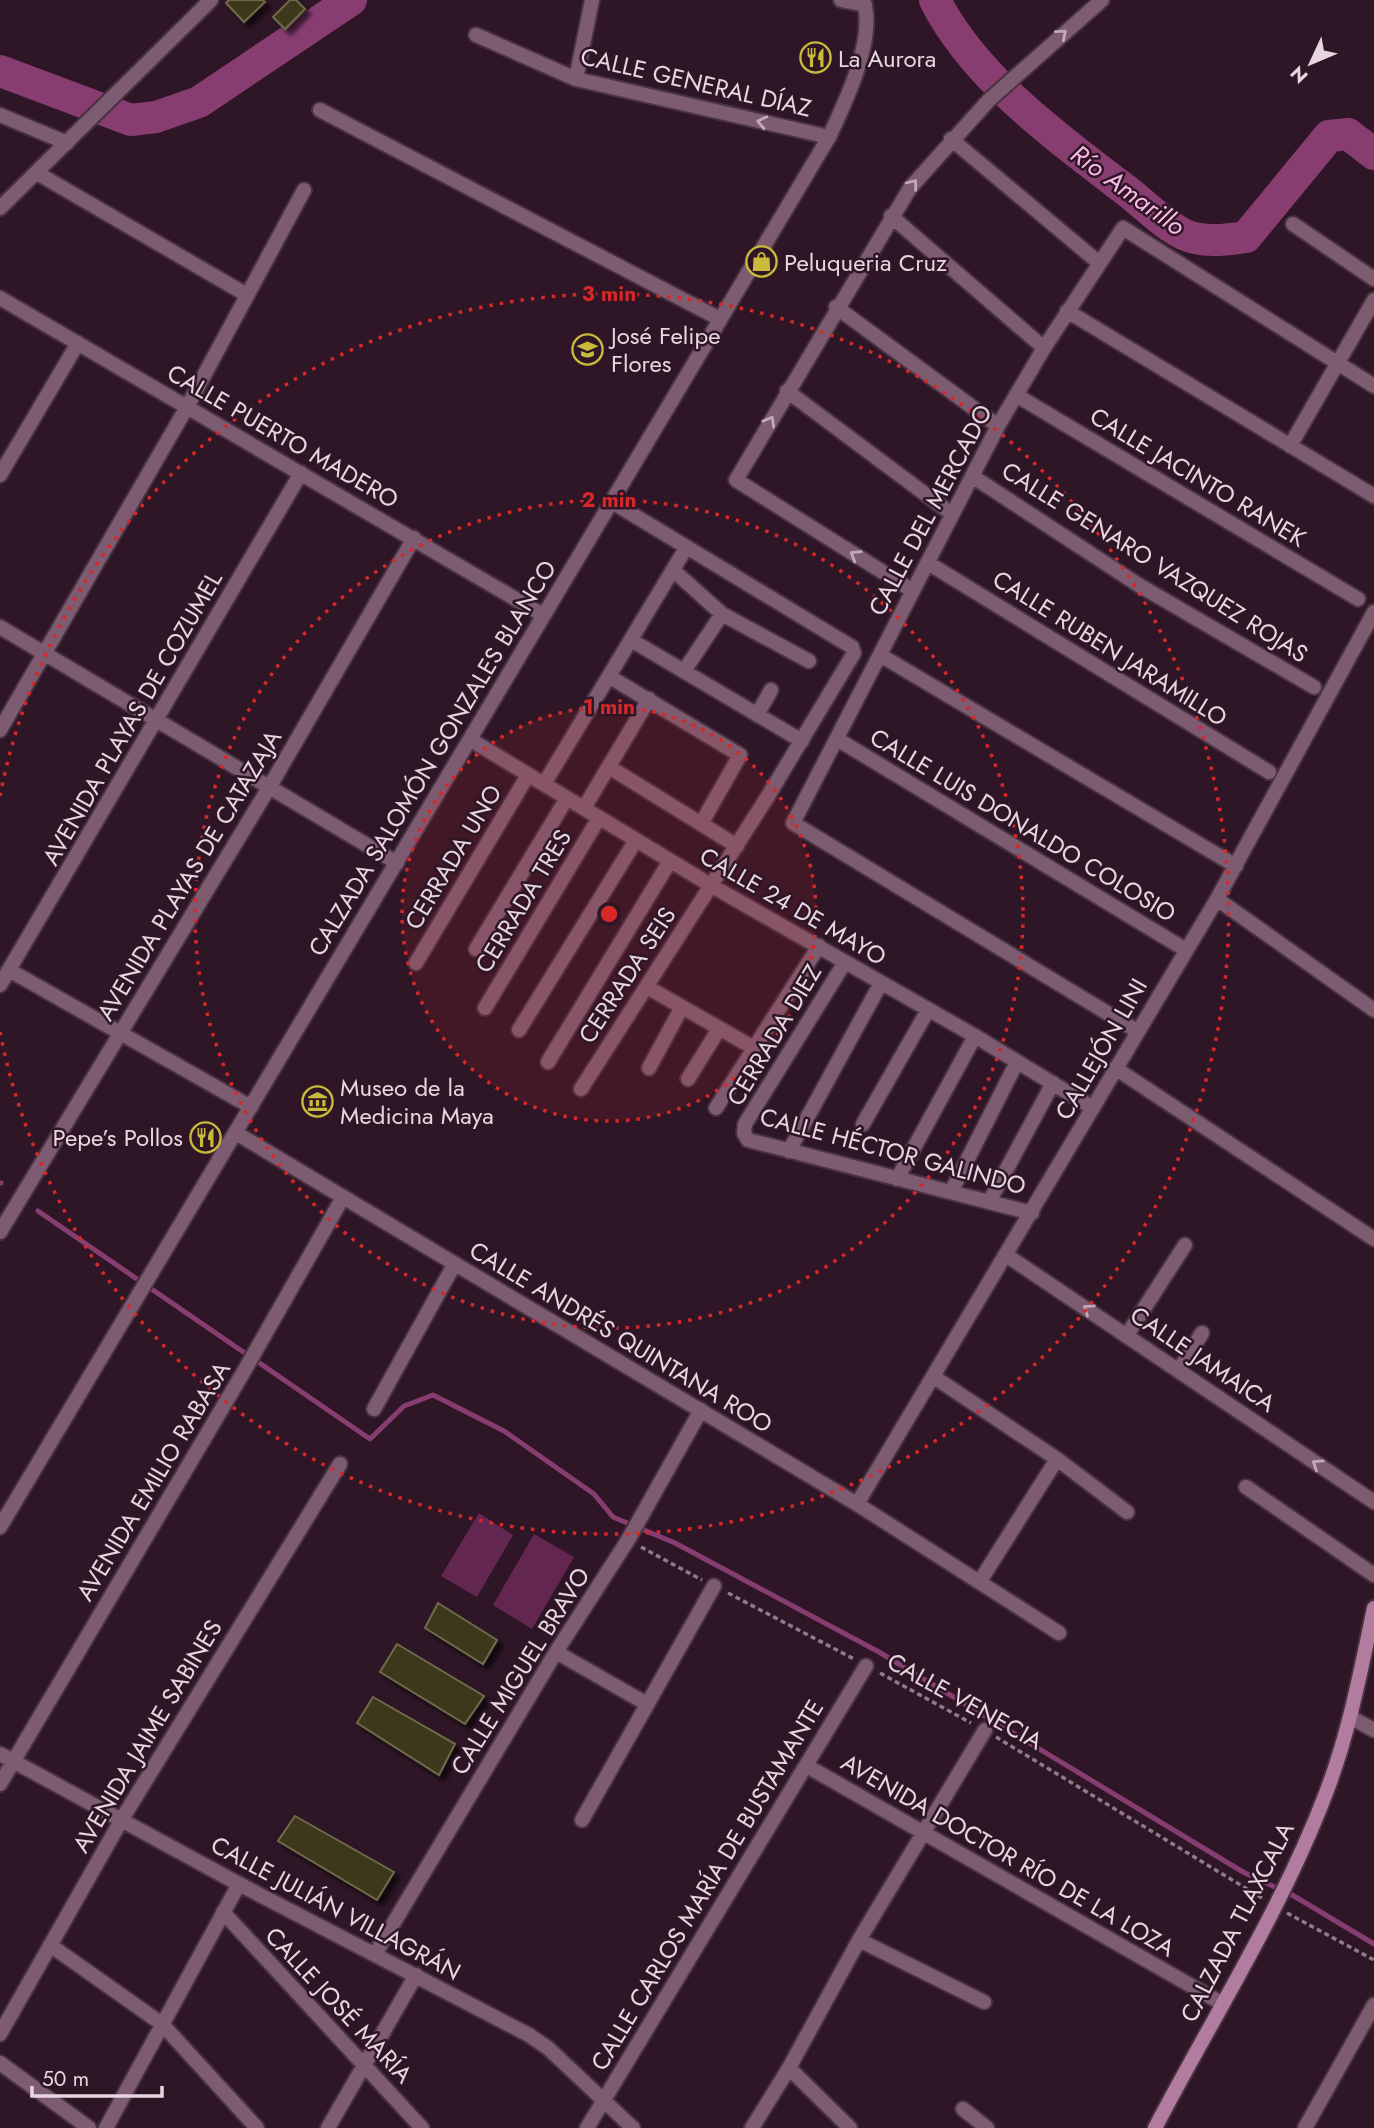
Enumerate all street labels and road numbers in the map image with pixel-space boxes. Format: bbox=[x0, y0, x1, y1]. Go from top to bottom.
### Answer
street label: CALLE GENERAL DÍAZ bbox=[577, 38, 815, 126]
street label: CALLE PUERTO MADERO bbox=[161, 355, 405, 517]
street label: CALLE DEL MERCADO bbox=[859, 398, 1001, 622]
street label: CALLE JACINTO RANEK bbox=[1083, 399, 1313, 556]
street label: CALLE GENARO VAZQUEZ ROJAS bbox=[995, 453, 1315, 671]
street label: CALZADA SALOMÓN GONZALES BLANCO bbox=[299, 553, 565, 963]
street label: CALLE RUBEN JARAMILLO bbox=[986, 561, 1234, 735]
street label: AVENIDA PLAYAS DE COZUMEL bbox=[33, 564, 231, 872]
street label: CALLE LUIS DONALDO COLOSIO bbox=[863, 720, 1183, 930]
street label: AVENIDA PLAYAS DE CATAZAJA bbox=[88, 723, 290, 1027]
street label: CERRADA UNO bbox=[396, 778, 510, 936]
street label: CERRADA TRES bbox=[466, 823, 580, 979]
street label: CALLE 24 DE MAYO bbox=[693, 838, 893, 974]
street label: CERRADA SEIS bbox=[570, 900, 684, 1050]
street label: CERRADA DIEZ bbox=[718, 958, 830, 1112]
street label: CALLEJÓN LINI bbox=[1046, 972, 1156, 1126]
street label: CALLE HÉCTOR GALINDO bbox=[756, 1099, 1030, 1203]
street label: CALLE ANDRÉS QUINTANA ROO bbox=[463, 1232, 779, 1442]
street label: CALLE JAMAICA bbox=[1123, 1297, 1283, 1421]
street label: AVENIDA EMILIO RABASA bbox=[67, 1354, 239, 1607]
street label: CALLE MIGUEL BRAVO bbox=[442, 1560, 598, 1782]
street label: AVENIDA JAIME SABINES bbox=[63, 1613, 231, 1859]
street label: CALLE VENECIA bbox=[881, 1644, 1049, 1758]
street label: CALLE CARLOS MARÍA DE BUSTAMANTE bbox=[582, 1693, 832, 2077]
street label: AVENIDA DOCTOR RÍO DE LA LOZA bbox=[835, 1745, 1181, 1965]
street label: CALZADA TLAXCALA bbox=[1171, 1816, 1303, 2028]
street label: CALLE JULIÁN VILLAGRÁN bbox=[205, 1827, 467, 1989]
street label: CALLE JOSÉ MARÍA bbox=[257, 1919, 421, 2091]

